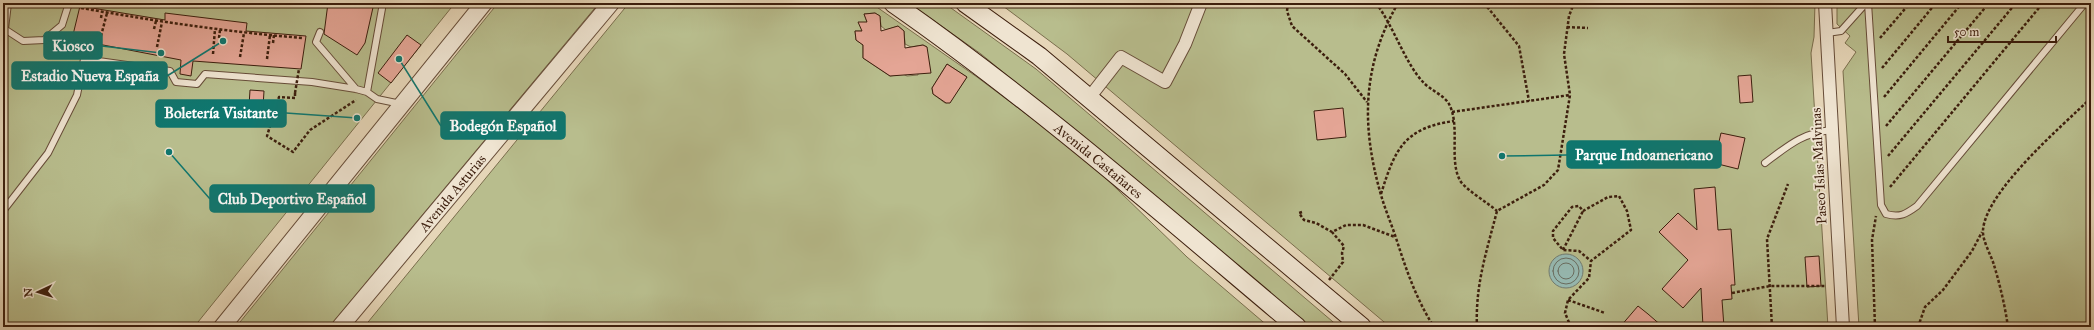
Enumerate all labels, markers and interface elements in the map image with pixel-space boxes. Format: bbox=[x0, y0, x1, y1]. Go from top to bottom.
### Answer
scale bar bbox=[1948, 18, 2056, 44]
text: 50 m bbox=[1954, 25, 1979, 39]
callout: Kiosco bbox=[44, 32, 102, 59]
text: Kiosco bbox=[52, 37, 94, 55]
callout: Estadio Nueva España bbox=[12, 62, 167, 89]
text: Estadio Nueva España bbox=[21, 67, 160, 86]
callout: Boletería Visitante bbox=[156, 100, 286, 127]
text: Boletería Visitante bbox=[164, 104, 279, 122]
street label: Paseo Islas Malvinas bbox=[1807, 107, 1831, 225]
callout: Bodegón Español bbox=[441, 112, 565, 139]
text: Bodegón Español bbox=[449, 117, 558, 136]
street label: Avenida Castañares bbox=[1050, 119, 1146, 202]
callout: Parque Indoamericano bbox=[1567, 141, 1721, 168]
text: Parque Indoamericano bbox=[1575, 146, 1713, 165]
street label: Avenida Asturias bbox=[414, 151, 490, 236]
callout: Club Deportivo Español bbox=[210, 185, 374, 212]
text: Club Deportivo Español bbox=[218, 190, 367, 209]
north arrow bbox=[18, 272, 58, 312]
text: N bbox=[22, 287, 35, 298]

